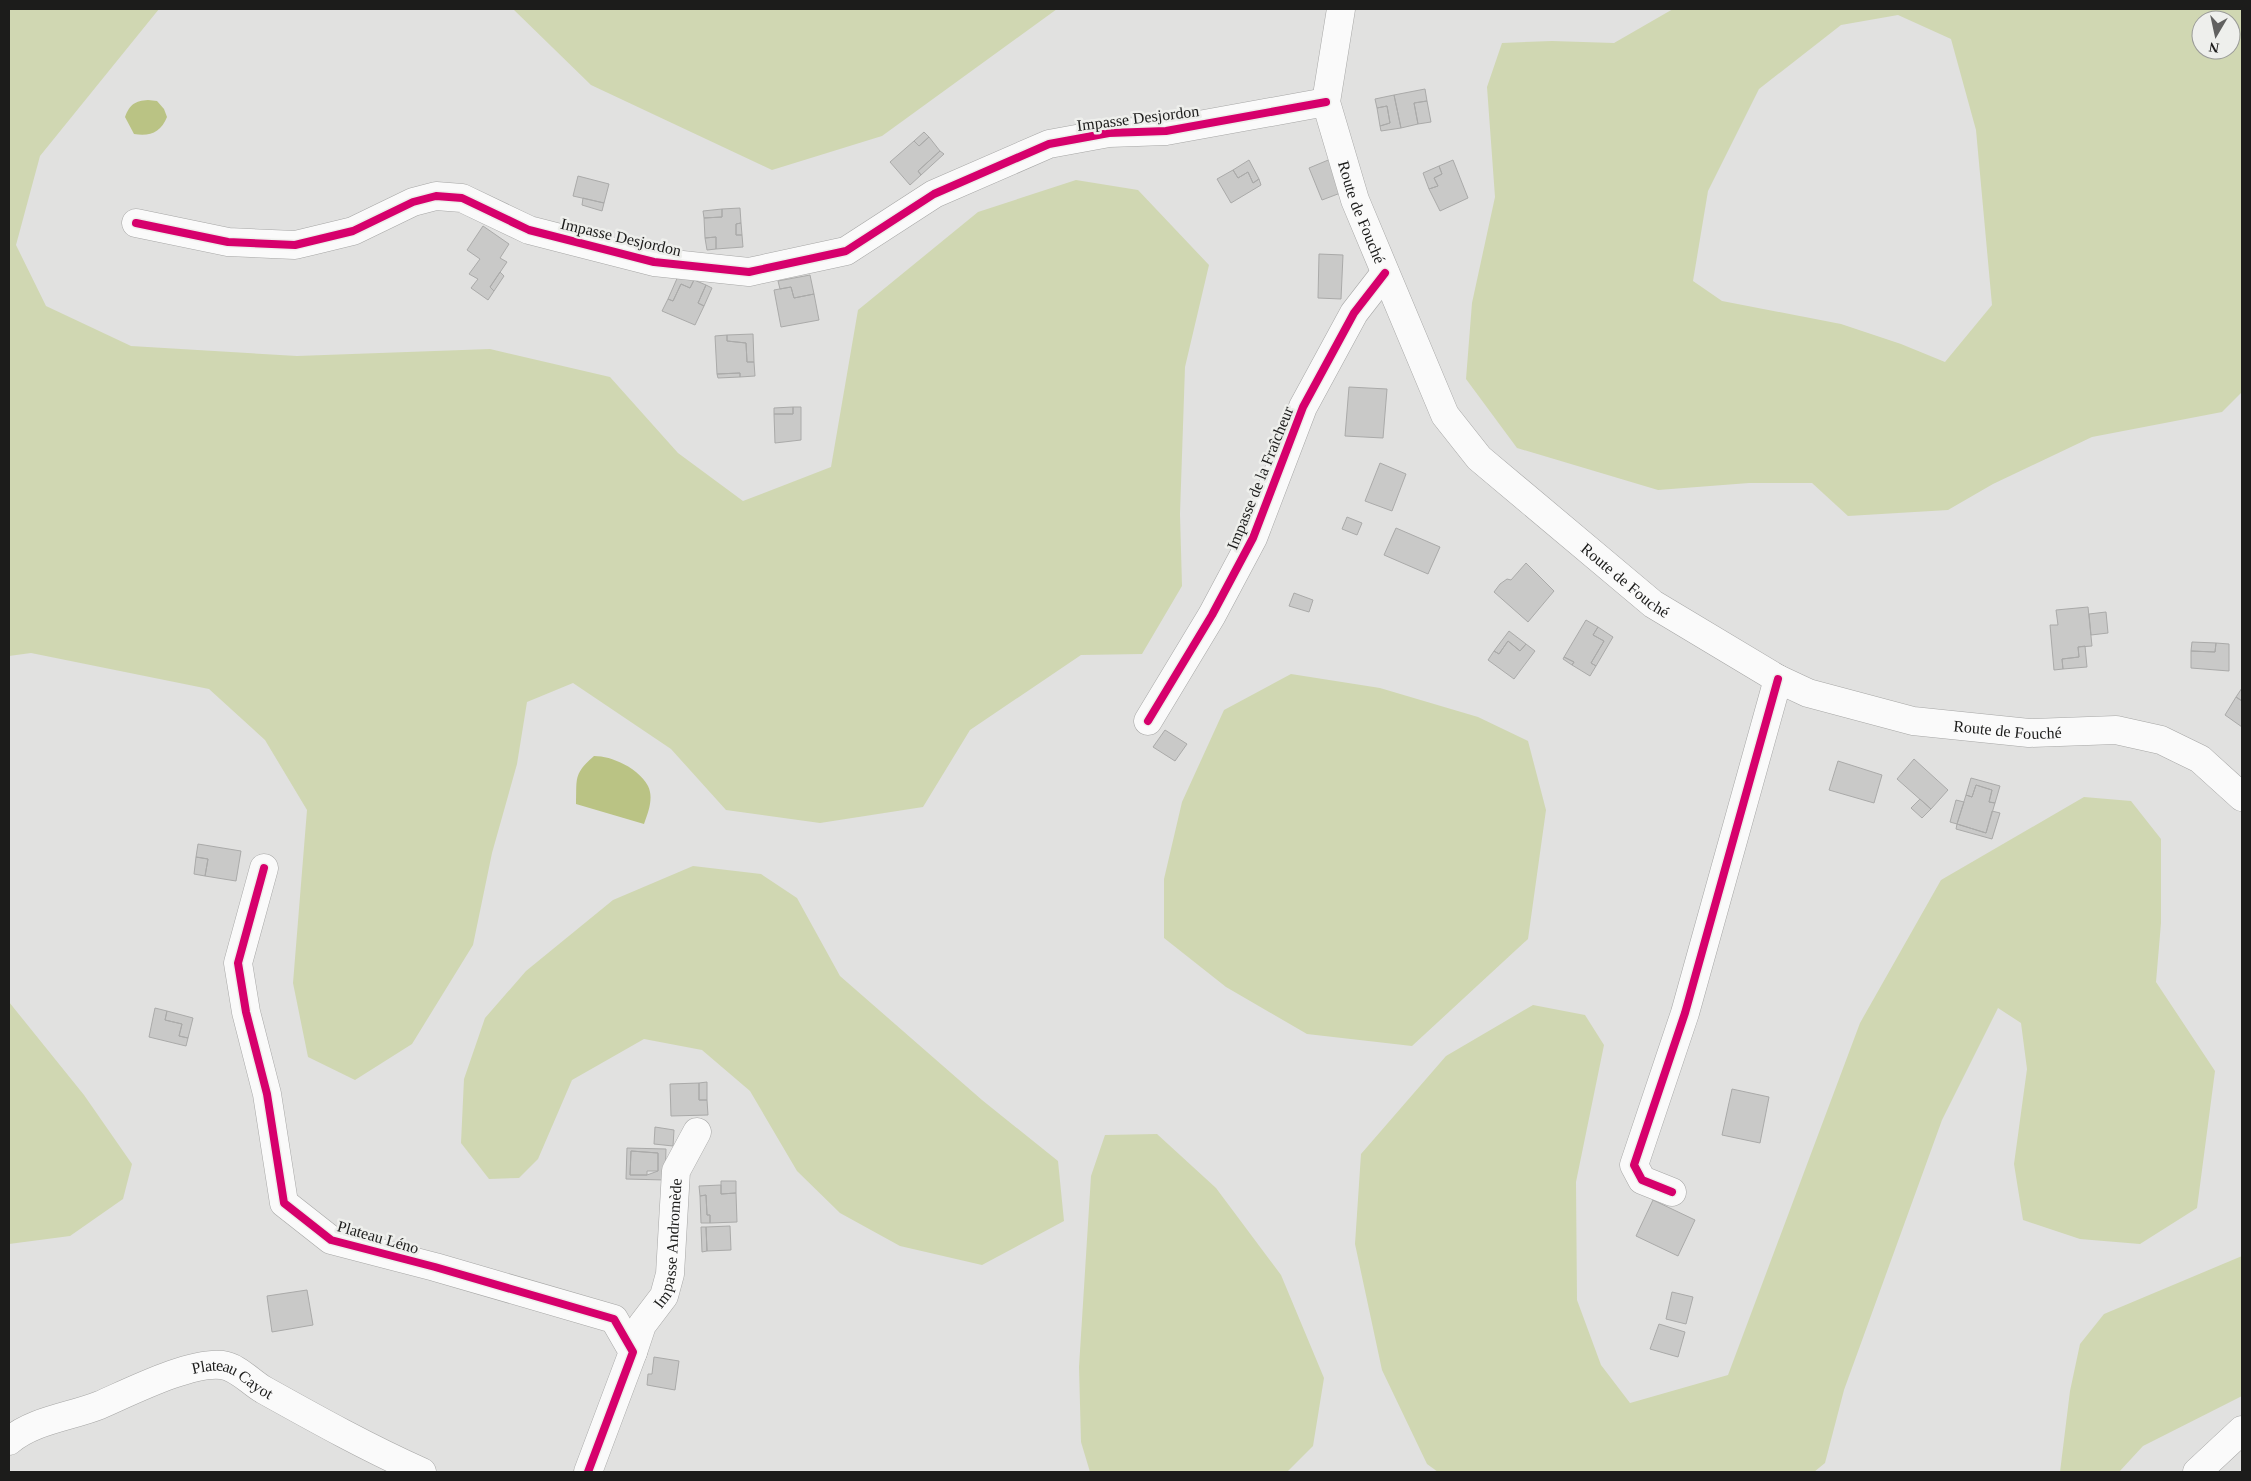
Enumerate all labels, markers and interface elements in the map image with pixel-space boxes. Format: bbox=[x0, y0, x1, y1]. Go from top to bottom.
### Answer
north arrow bbox=[2191, 10, 2241, 60]
text: N bbox=[2208, 39, 2220, 56]
street label: Impasse Desjordon bbox=[1076, 102, 1200, 135]
street label: Route de Fouché bbox=[1335, 159, 1389, 266]
street label: Impasse Desjordon bbox=[559, 215, 683, 260]
street label: Impasse de la Fraîcheur bbox=[1224, 404, 1298, 552]
street label: Route de Fouché bbox=[1578, 539, 1673, 620]
street label: Route de Fouché bbox=[1953, 717, 2062, 742]
street label: Impasse Andromède bbox=[650, 1178, 684, 1311]
street label: Plateau Léno bbox=[335, 1217, 421, 1257]
street label: Plateau Cayot bbox=[190, 1356, 277, 1402]

